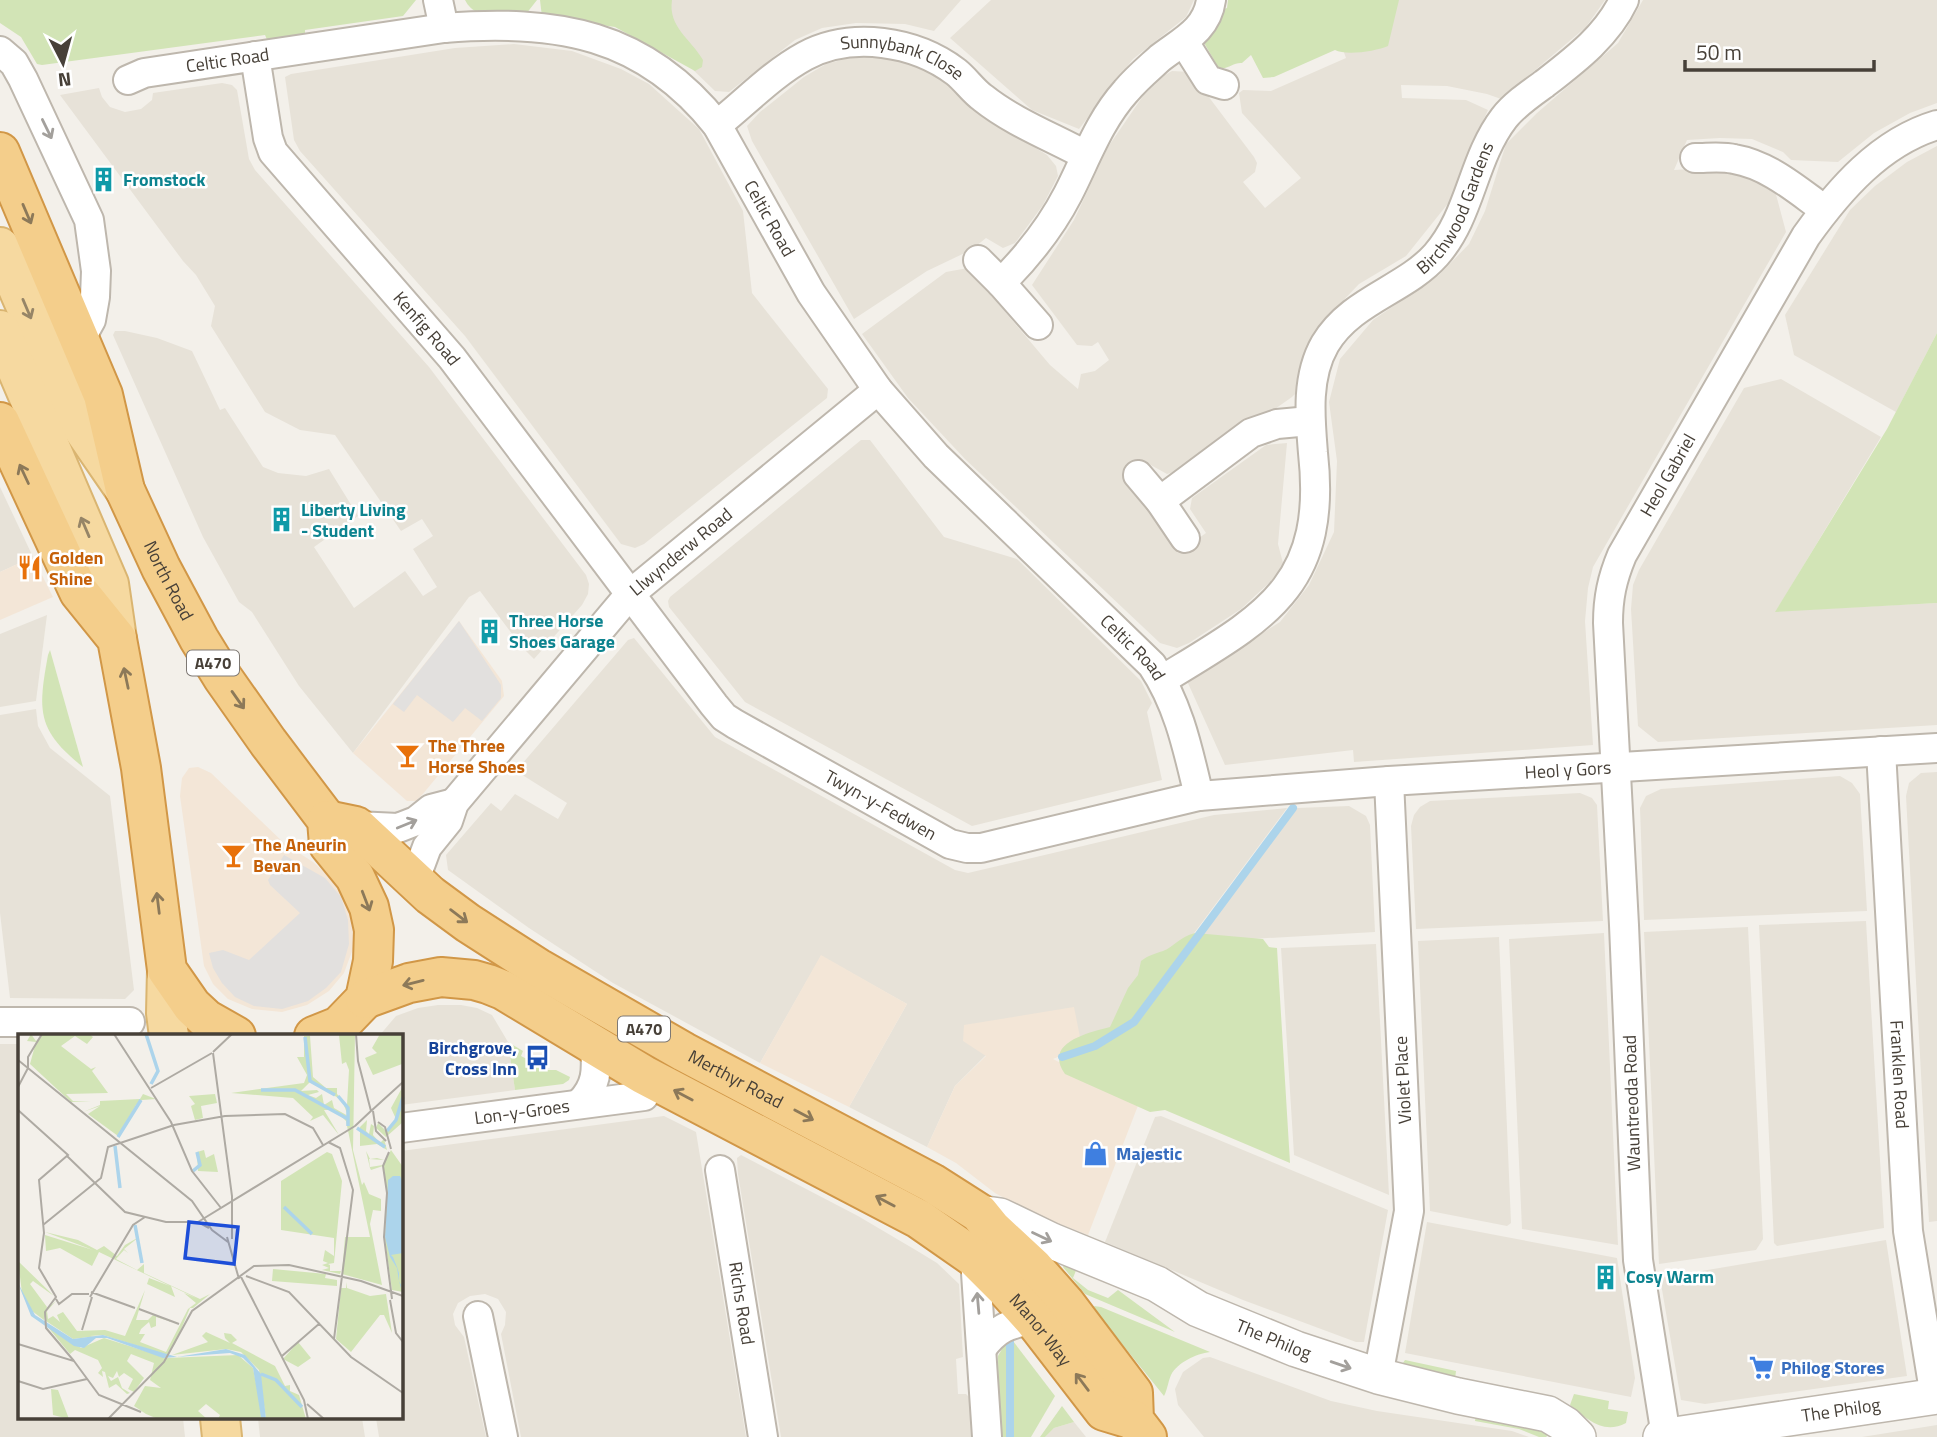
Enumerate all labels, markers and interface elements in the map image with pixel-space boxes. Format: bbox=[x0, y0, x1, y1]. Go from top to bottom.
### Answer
north arrow bbox=[28, 28, 98, 98]
street label: Sunnybank Close bbox=[838, 28, 970, 86]
scale bar bbox=[1685, 28, 1874, 72]
text: 50 m bbox=[1696, 36, 1742, 68]
street label: Celtic Road bbox=[184, 40, 271, 80]
text: N bbox=[57, 65, 73, 96]
one-way arrow bbox=[41, 118, 55, 139]
street label: Birchwood Gardens bbox=[1410, 137, 1501, 281]
building icon: Fromstock bbox=[89, 166, 117, 194]
place label: Fromstock bbox=[123, 166, 206, 193]
street label: Celtic Road bbox=[737, 175, 802, 261]
one-way arrow bbox=[21, 203, 34, 224]
street label: Kenfig Road bbox=[387, 285, 467, 371]
one-way arrow bbox=[21, 298, 34, 319]
street label: Heol Gabriel bbox=[1633, 428, 1702, 521]
one-way arrow bbox=[17, 464, 30, 485]
place label: Liberty Living - Student bbox=[301, 496, 406, 544]
street label: Llwynderw Road bbox=[623, 501, 738, 602]
building icon: Liberty Living - Student bbox=[267, 506, 295, 534]
one-way arrow bbox=[77, 517, 90, 538]
street label: North Road bbox=[137, 536, 201, 625]
place label: Golden Shine bbox=[49, 544, 103, 592]
restaurant icon: Golden Shine bbox=[15, 554, 43, 582]
place label: Three Horse Shoes Garage bbox=[509, 607, 615, 655]
street label: Celtic Road bbox=[1094, 608, 1173, 685]
building icon: Three Horse Shoes Garage bbox=[475, 617, 503, 645]
road number: A470 bbox=[187, 650, 239, 676]
one-way arrow bbox=[118, 667, 132, 690]
one-way arrow bbox=[231, 690, 245, 709]
place label: The Three Horse Shoes bbox=[428, 732, 525, 780]
bar icon: The Three Horse Shoes bbox=[394, 742, 422, 770]
street label: Heol y Gors bbox=[1524, 754, 1612, 786]
street label: Twyn-y-Fedwen bbox=[820, 763, 942, 847]
one-way arrow bbox=[396, 816, 417, 829]
place label: The Aneurin Bevan bbox=[253, 831, 347, 879]
bar icon: The Aneurin Bevan bbox=[219, 841, 247, 869]
one-way arrow bbox=[361, 890, 374, 911]
one-way arrow bbox=[152, 892, 165, 914]
one-way arrow bbox=[449, 909, 468, 923]
one-way arrow bbox=[403, 977, 425, 990]
road number: A470 bbox=[618, 1016, 670, 1042]
street label: Franklen Road bbox=[1883, 1019, 1916, 1129]
inset map bbox=[18, 1034, 402, 1420]
place label: Birchgrove, Cross Inn bbox=[428, 1034, 517, 1082]
street label: Wauntreoda Road bbox=[1616, 1034, 1647, 1172]
street label: Violet Place bbox=[1387, 1035, 1418, 1125]
street label: Merthyr Road bbox=[683, 1043, 788, 1115]
bus stop icon: Birchgrove, Cross Inn bbox=[523, 1044, 551, 1072]
one-way arrow bbox=[673, 1088, 694, 1102]
street label: Lon-y-Groes bbox=[473, 1092, 571, 1131]
one-way arrow bbox=[794, 1109, 814, 1123]
shop icon: Majestic bbox=[1082, 1140, 1110, 1168]
place label: Majestic bbox=[1116, 1140, 1182, 1167]
one-way arrow bbox=[875, 1194, 895, 1208]
one-way arrow bbox=[1032, 1231, 1053, 1244]
street label: Richs Road bbox=[722, 1260, 762, 1347]
building icon: Cosy Warm bbox=[1592, 1263, 1620, 1291]
place label: Cosy Warm bbox=[1626, 1263, 1714, 1290]
street label: Manor Way bbox=[1003, 1287, 1079, 1372]
one-way arrow bbox=[971, 1292, 984, 1315]
street label: The Philog bbox=[1232, 1312, 1315, 1366]
supermarket icon: Philog Stores bbox=[1747, 1354, 1775, 1382]
place label: Philog Stores bbox=[1781, 1354, 1884, 1381]
one-way arrow bbox=[1329, 1360, 1351, 1372]
one-way arrow bbox=[1074, 1373, 1089, 1392]
street label: The Philog bbox=[1800, 1391, 1882, 1429]

